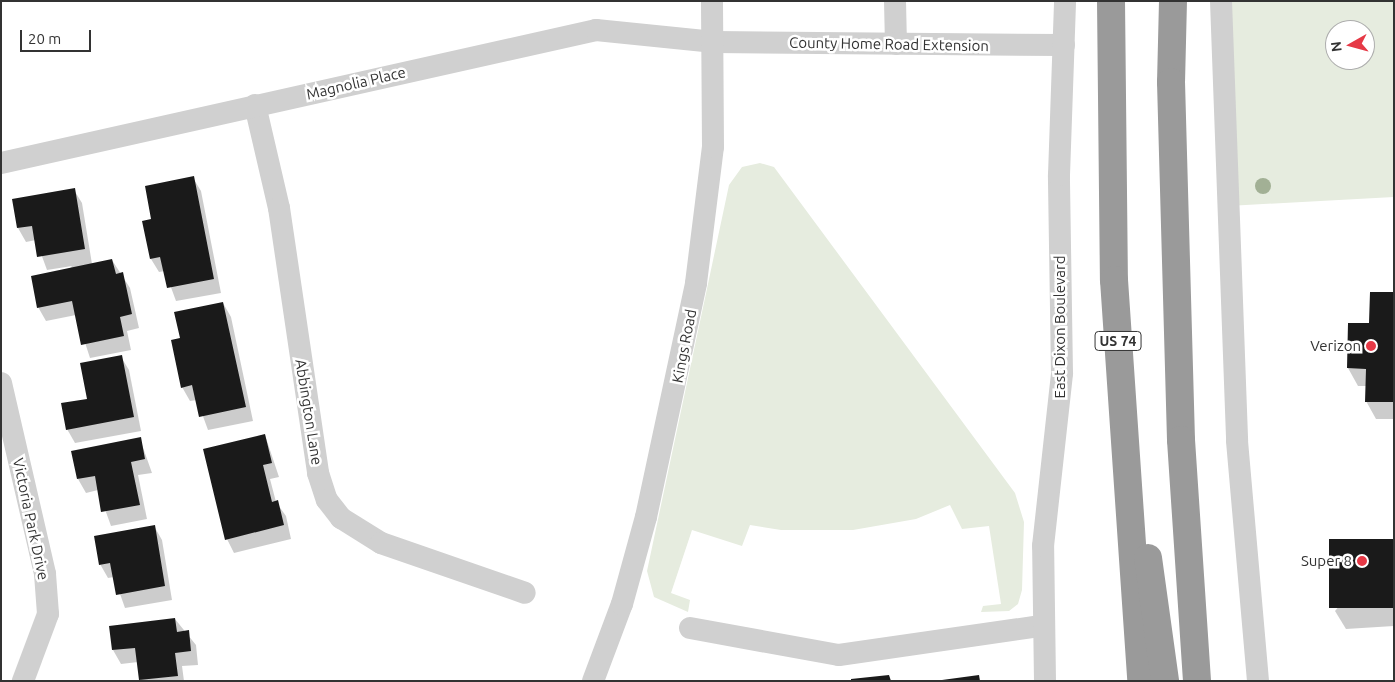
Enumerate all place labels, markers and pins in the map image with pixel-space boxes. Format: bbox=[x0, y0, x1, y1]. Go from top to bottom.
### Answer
place label: Verizon bbox=[1310, 337, 1361, 355]
marker: Verizon bbox=[1365, 340, 1377, 352]
place label: Super 8 bbox=[1301, 552, 1352, 570]
marker: Super 8 bbox=[1356, 555, 1368, 567]

